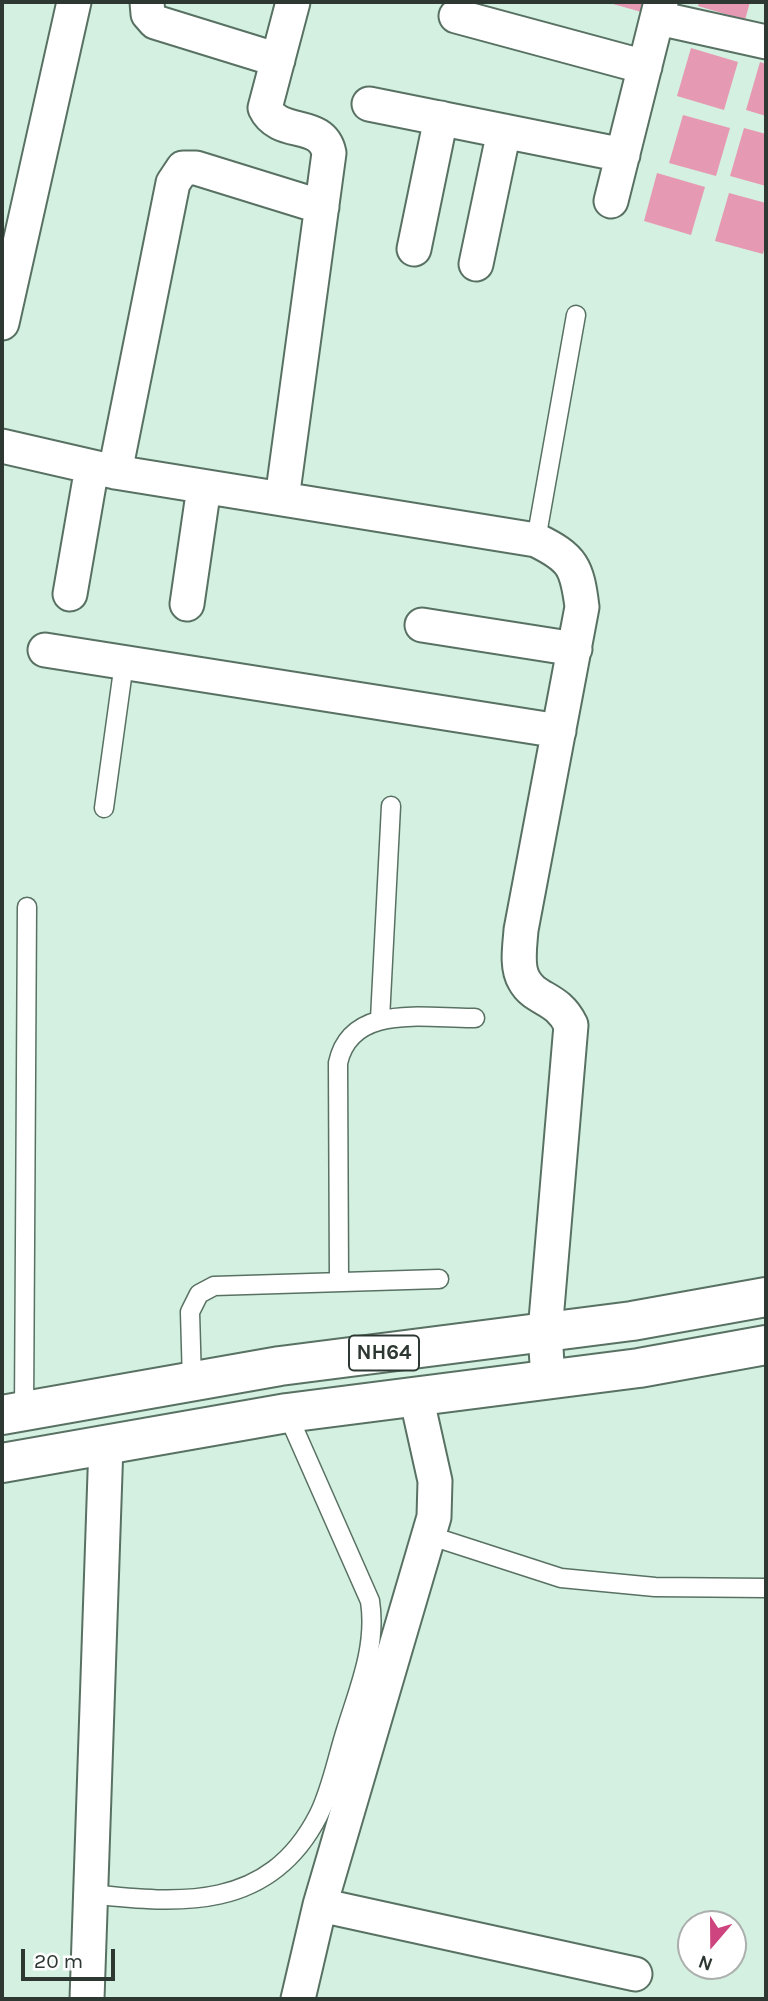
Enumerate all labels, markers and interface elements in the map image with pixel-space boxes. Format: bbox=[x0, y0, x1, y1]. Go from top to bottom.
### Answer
road number: NH64 bbox=[349, 1336, 419, 1370]
north arrow bbox=[677, 1910, 747, 1980]
scale bar bbox=[24, 1934, 119, 1978]
text: 20 m bbox=[34, 1949, 83, 1973]
text: N bbox=[695, 1950, 716, 1976]

